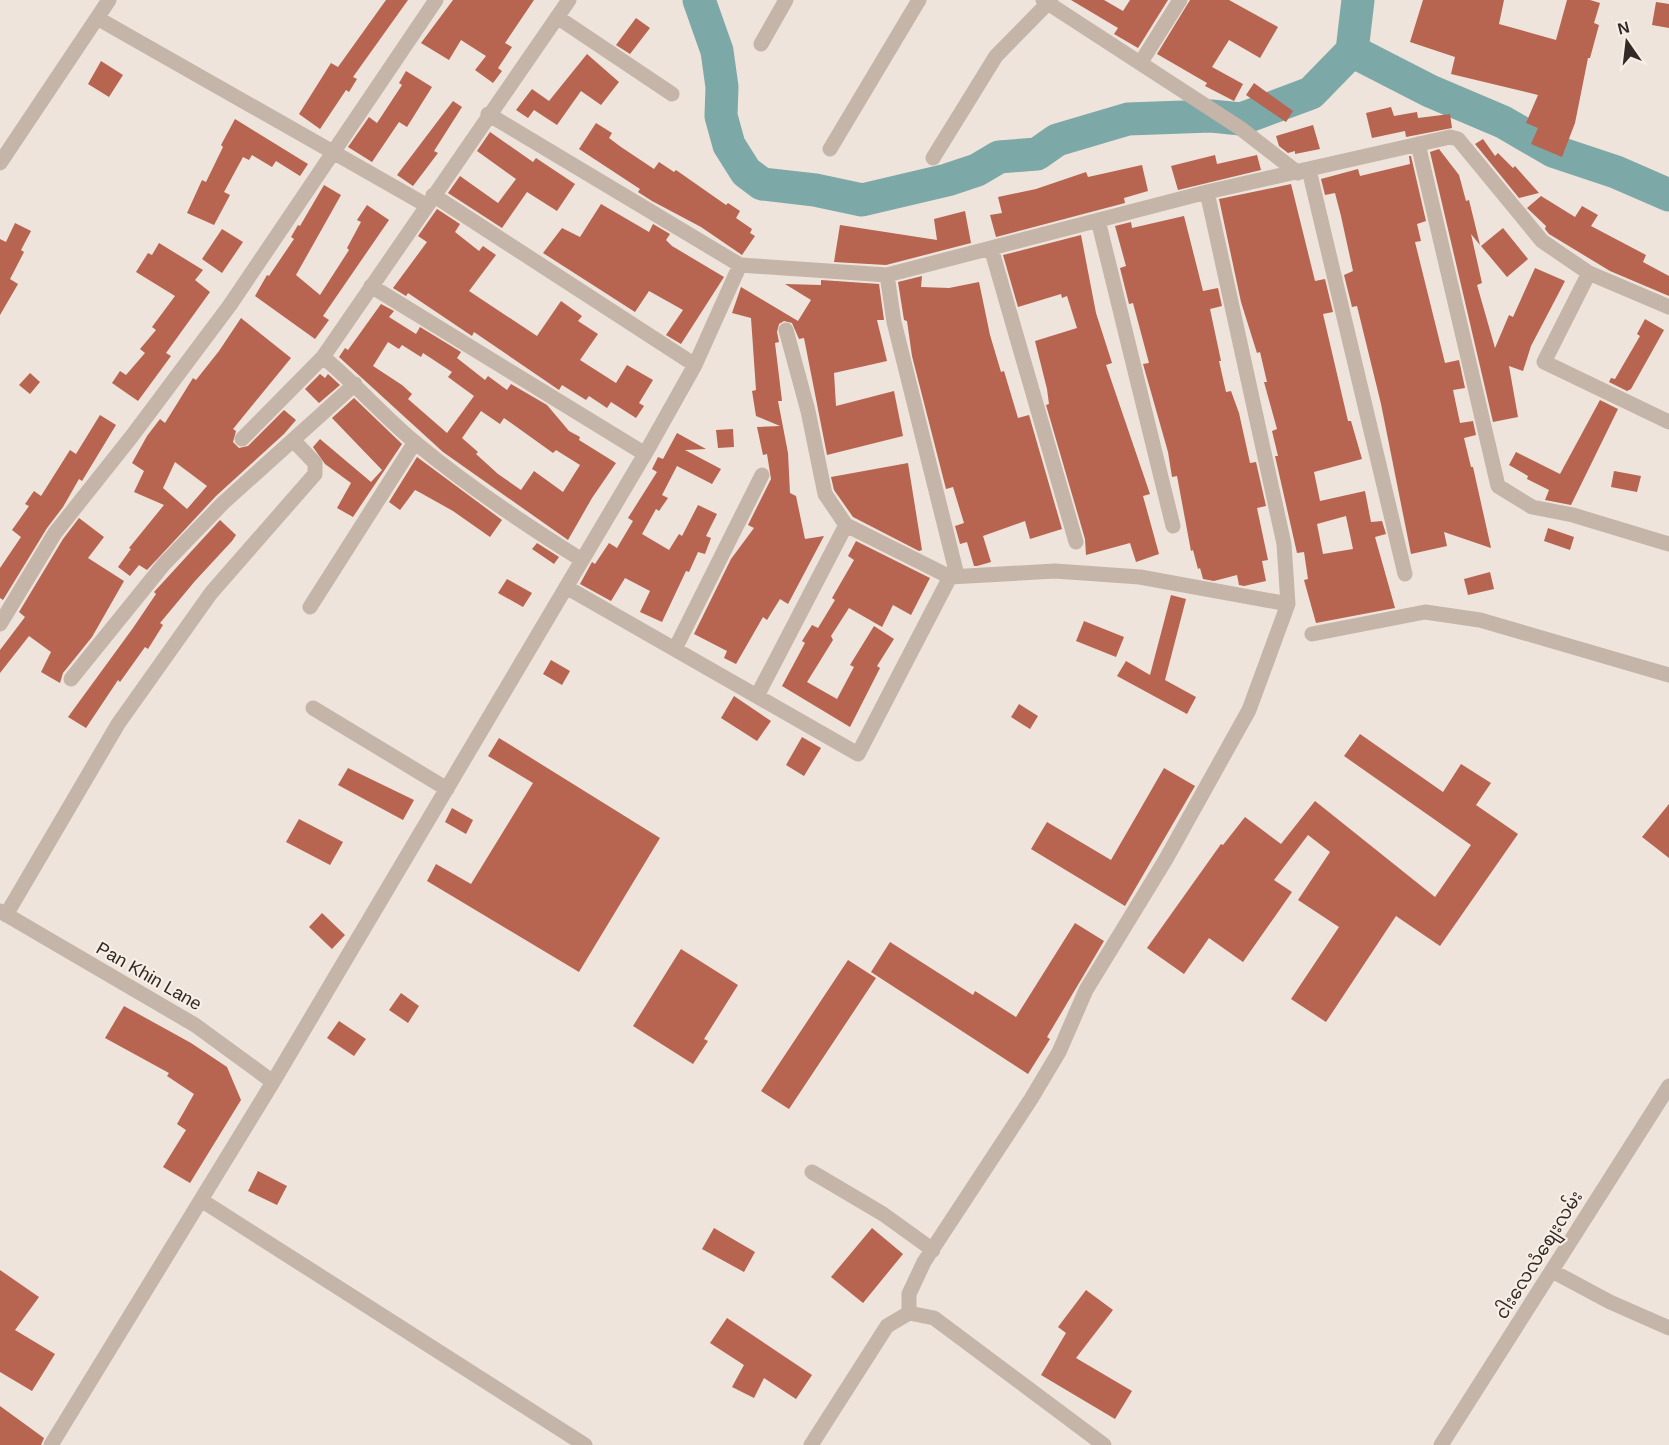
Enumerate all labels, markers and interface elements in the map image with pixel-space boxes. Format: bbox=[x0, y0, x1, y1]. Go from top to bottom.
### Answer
north arrow bbox=[1597, 12, 1657, 72]
text: N bbox=[1616, 18, 1631, 38]
street label: Pan Khin Lane bbox=[93, 938, 205, 1014]
street label: ငါးလေလံစျေးလမ်း bbox=[1489, 1186, 1591, 1325]

